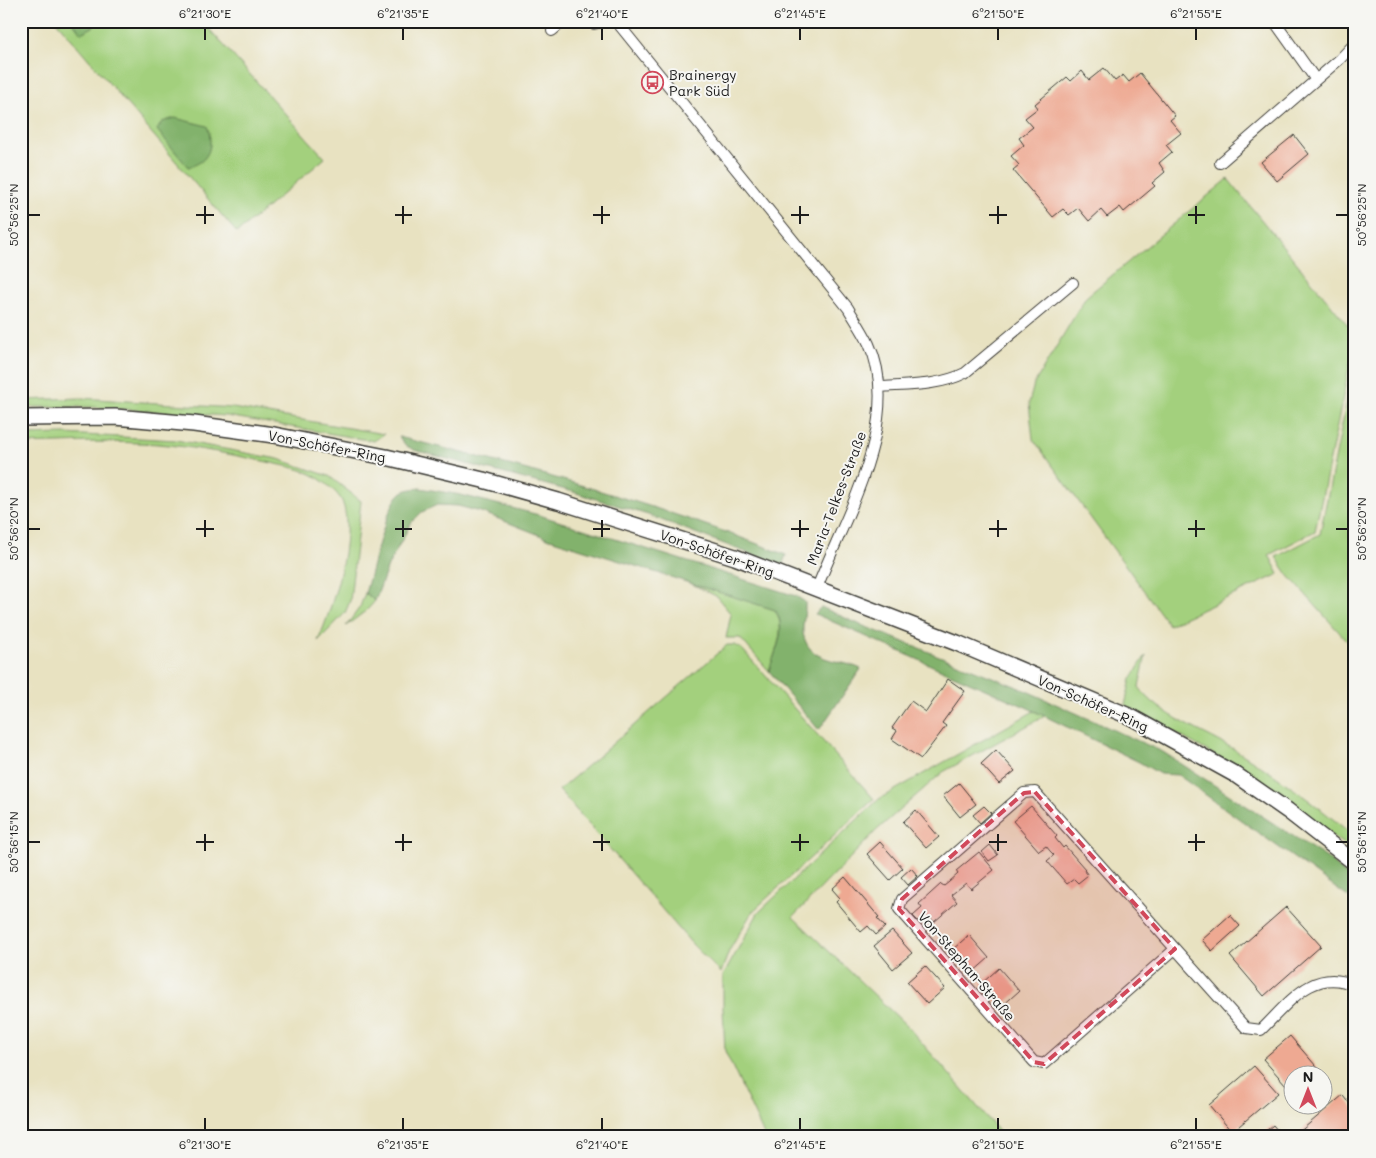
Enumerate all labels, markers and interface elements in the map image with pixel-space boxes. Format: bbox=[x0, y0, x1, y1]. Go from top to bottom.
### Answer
text: 6°21'30"E bbox=[179, 5, 231, 21]
text: 6°21'35"E bbox=[377, 5, 429, 21]
text: 6°21'40"E bbox=[576, 5, 628, 21]
text: 6°21'45"E bbox=[774, 5, 826, 21]
text: 6°21'50"E bbox=[972, 5, 1024, 21]
text: 6°21'55"E bbox=[1170, 5, 1222, 21]
place label: Brainergy Park Süd bbox=[669, 65, 737, 100]
bus stop icon: Brainergy Park Süd bbox=[641, 70, 665, 94]
text: 50°56'25"N bbox=[5, 184, 21, 246]
text: 50°56'25"N bbox=[1353, 184, 1369, 246]
street label: Von-Schöfer-Ring bbox=[267, 425, 387, 467]
street label: Maria-Telkes-Straße bbox=[802, 428, 870, 568]
text: 50°56'20"N bbox=[5, 497, 21, 561]
text: 50°56'20"N bbox=[1353, 497, 1369, 561]
street label: Von-Schöfer-Ring bbox=[657, 525, 777, 581]
street label: Von-Schöfer-Ring bbox=[1035, 670, 1151, 736]
text: 50°56'15"N bbox=[5, 811, 21, 873]
text: 50°56'15"N bbox=[1353, 811, 1369, 873]
street label: Von-Stephan-Straße bbox=[914, 907, 1020, 1025]
north arrow bbox=[1284, 1066, 1334, 1116]
text: N bbox=[1303, 1067, 1313, 1086]
text: 6°21'30"E bbox=[179, 1136, 231, 1152]
text: 6°21'35"E bbox=[377, 1136, 429, 1152]
text: 6°21'40"E bbox=[576, 1136, 628, 1152]
text: 6°21'45"E bbox=[774, 1136, 826, 1152]
text: 6°21'50"E bbox=[972, 1136, 1024, 1152]
text: 6°21'55"E bbox=[1170, 1136, 1222, 1152]

